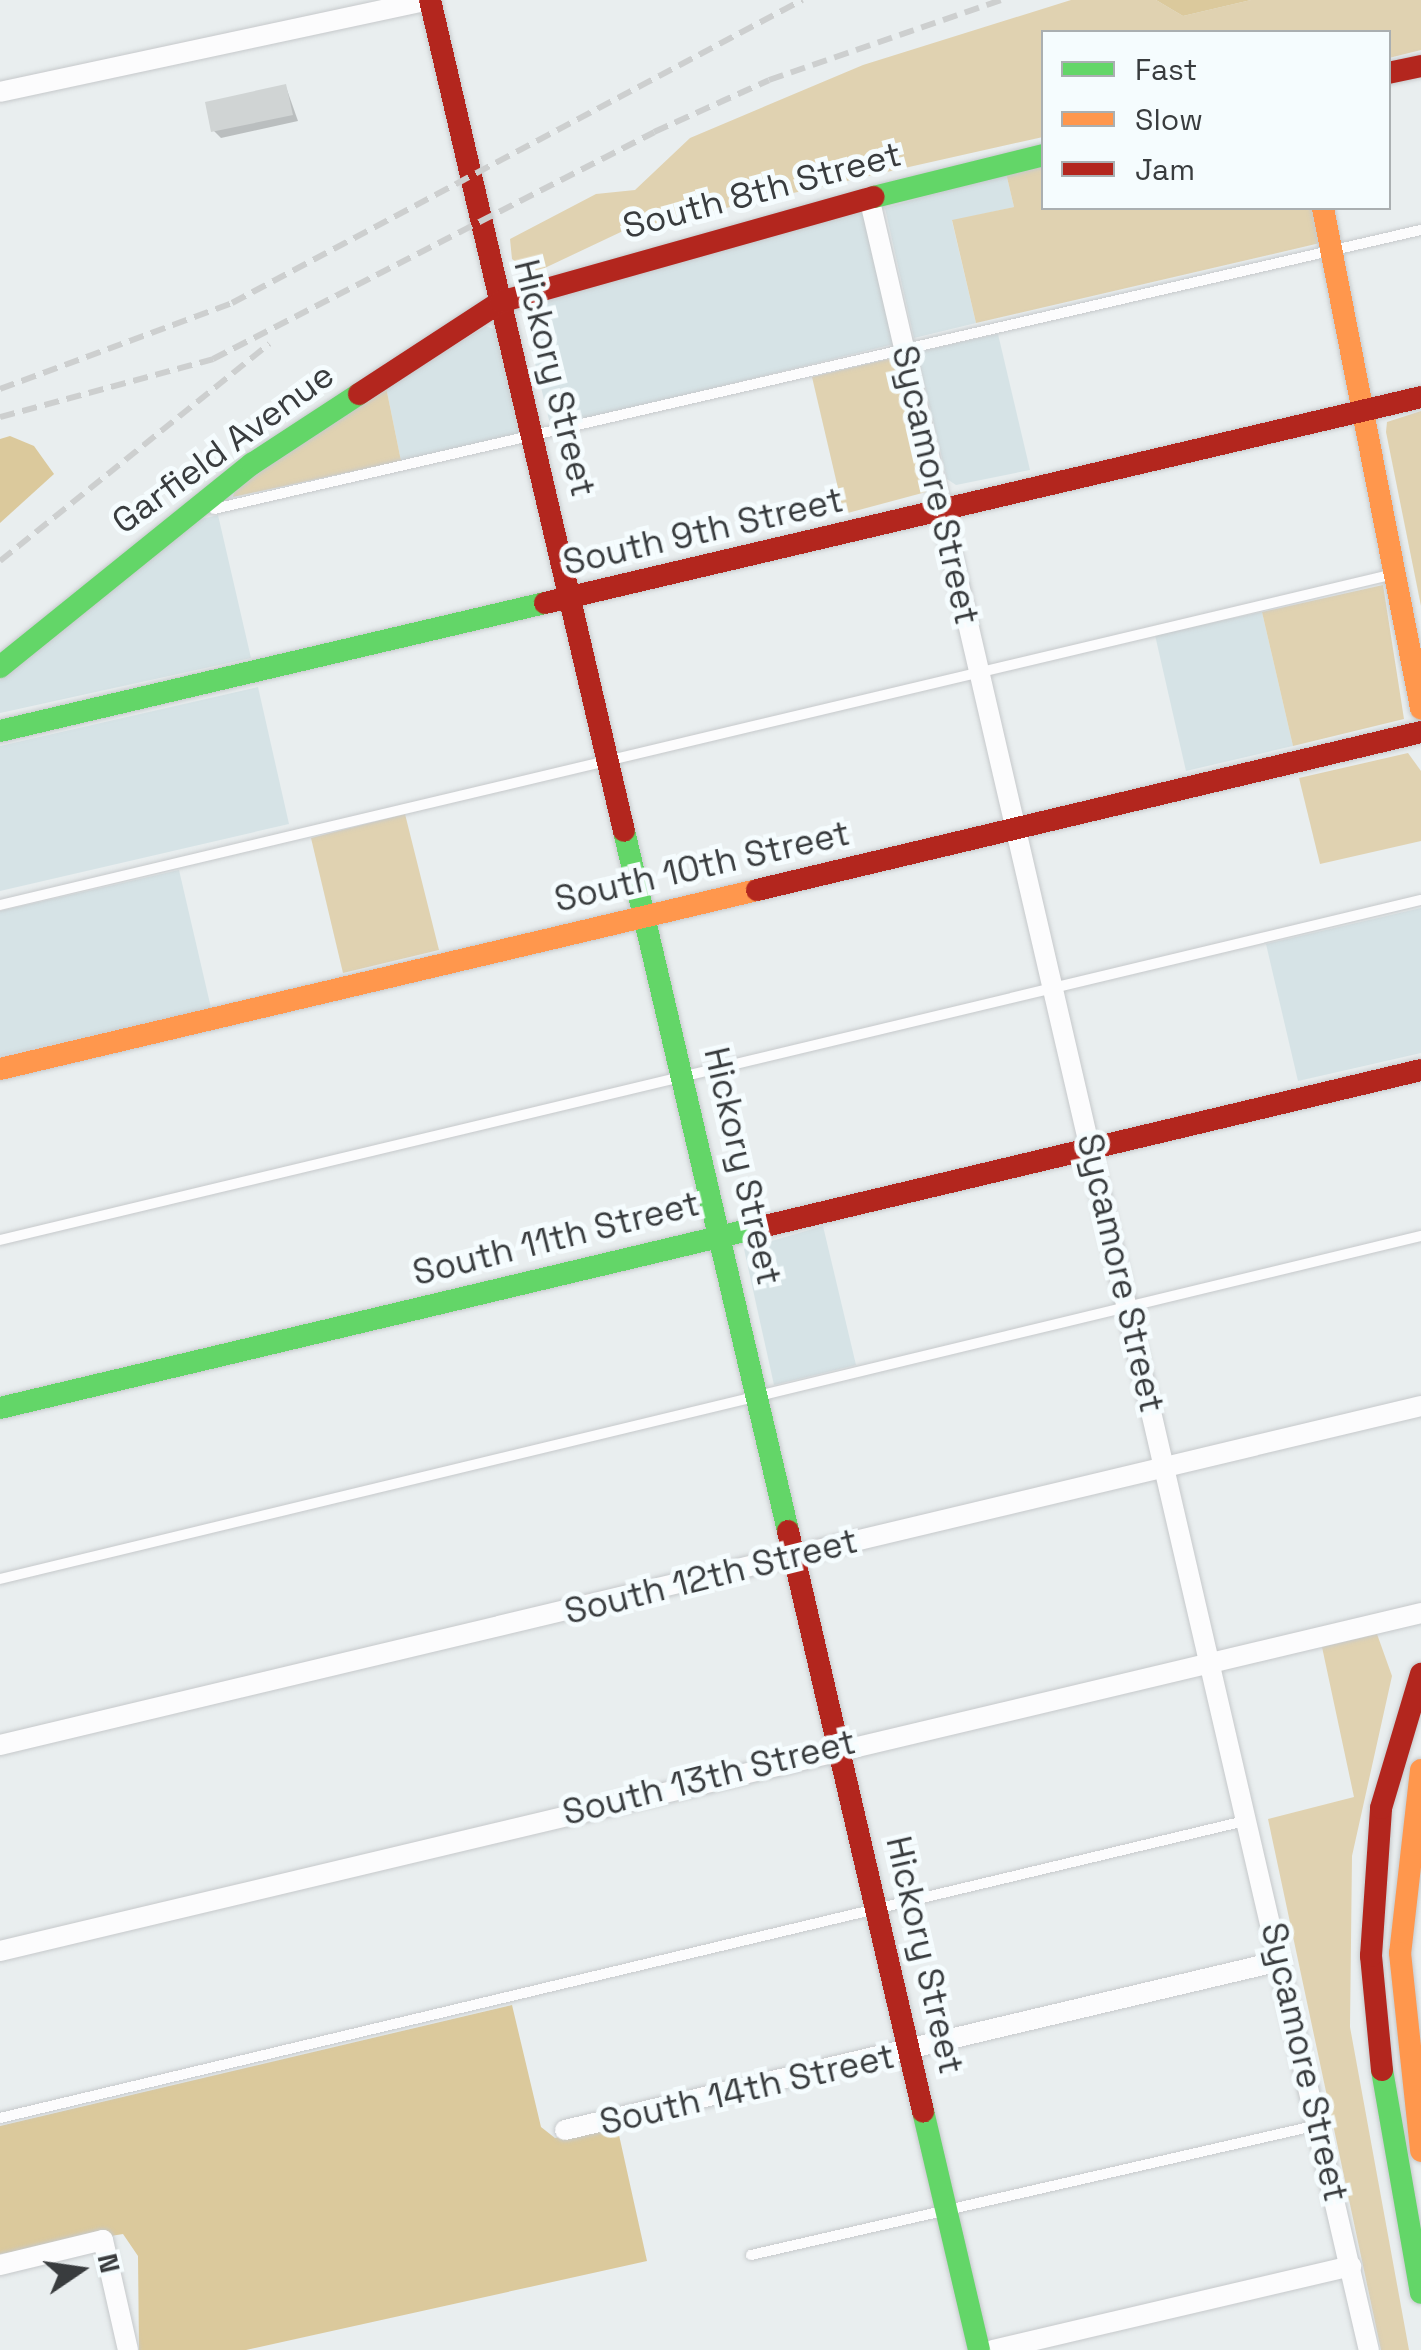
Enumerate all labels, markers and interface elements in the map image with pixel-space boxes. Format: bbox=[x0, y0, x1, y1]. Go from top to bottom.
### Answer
legend bbox=[1041, 30, 1391, 210]
text: Fast bbox=[1135, 50, 1197, 89]
text: Slow bbox=[1135, 100, 1203, 139]
street label: South 8th Street bbox=[618, 133, 906, 247]
text: Jam bbox=[1135, 150, 1195, 189]
street label: Hickory Street bbox=[505, 255, 605, 501]
street label: Sycamore Street bbox=[883, 341, 989, 629]
street label: Garfield Avenue bbox=[104, 353, 342, 543]
street label: South 9th Street bbox=[559, 478, 847, 584]
street label: South 10th Street bbox=[550, 812, 854, 920]
street label: Hickory Street bbox=[695, 1043, 791, 1289]
street label: Sycamore Street bbox=[1068, 1129, 1174, 1417]
street label: South 11th Street bbox=[408, 1182, 704, 1294]
street label: South 12th Street bbox=[560, 1519, 862, 1633]
street label: South 13th Street bbox=[558, 1720, 860, 1834]
street label: Hickory Street bbox=[877, 1832, 973, 2078]
street label: Sycamore Street bbox=[1252, 1918, 1358, 2206]
street label: South 14th Street bbox=[596, 2035, 898, 2143]
north arrow bbox=[30, 2220, 130, 2320]
text: N bbox=[90, 2250, 129, 2276]

